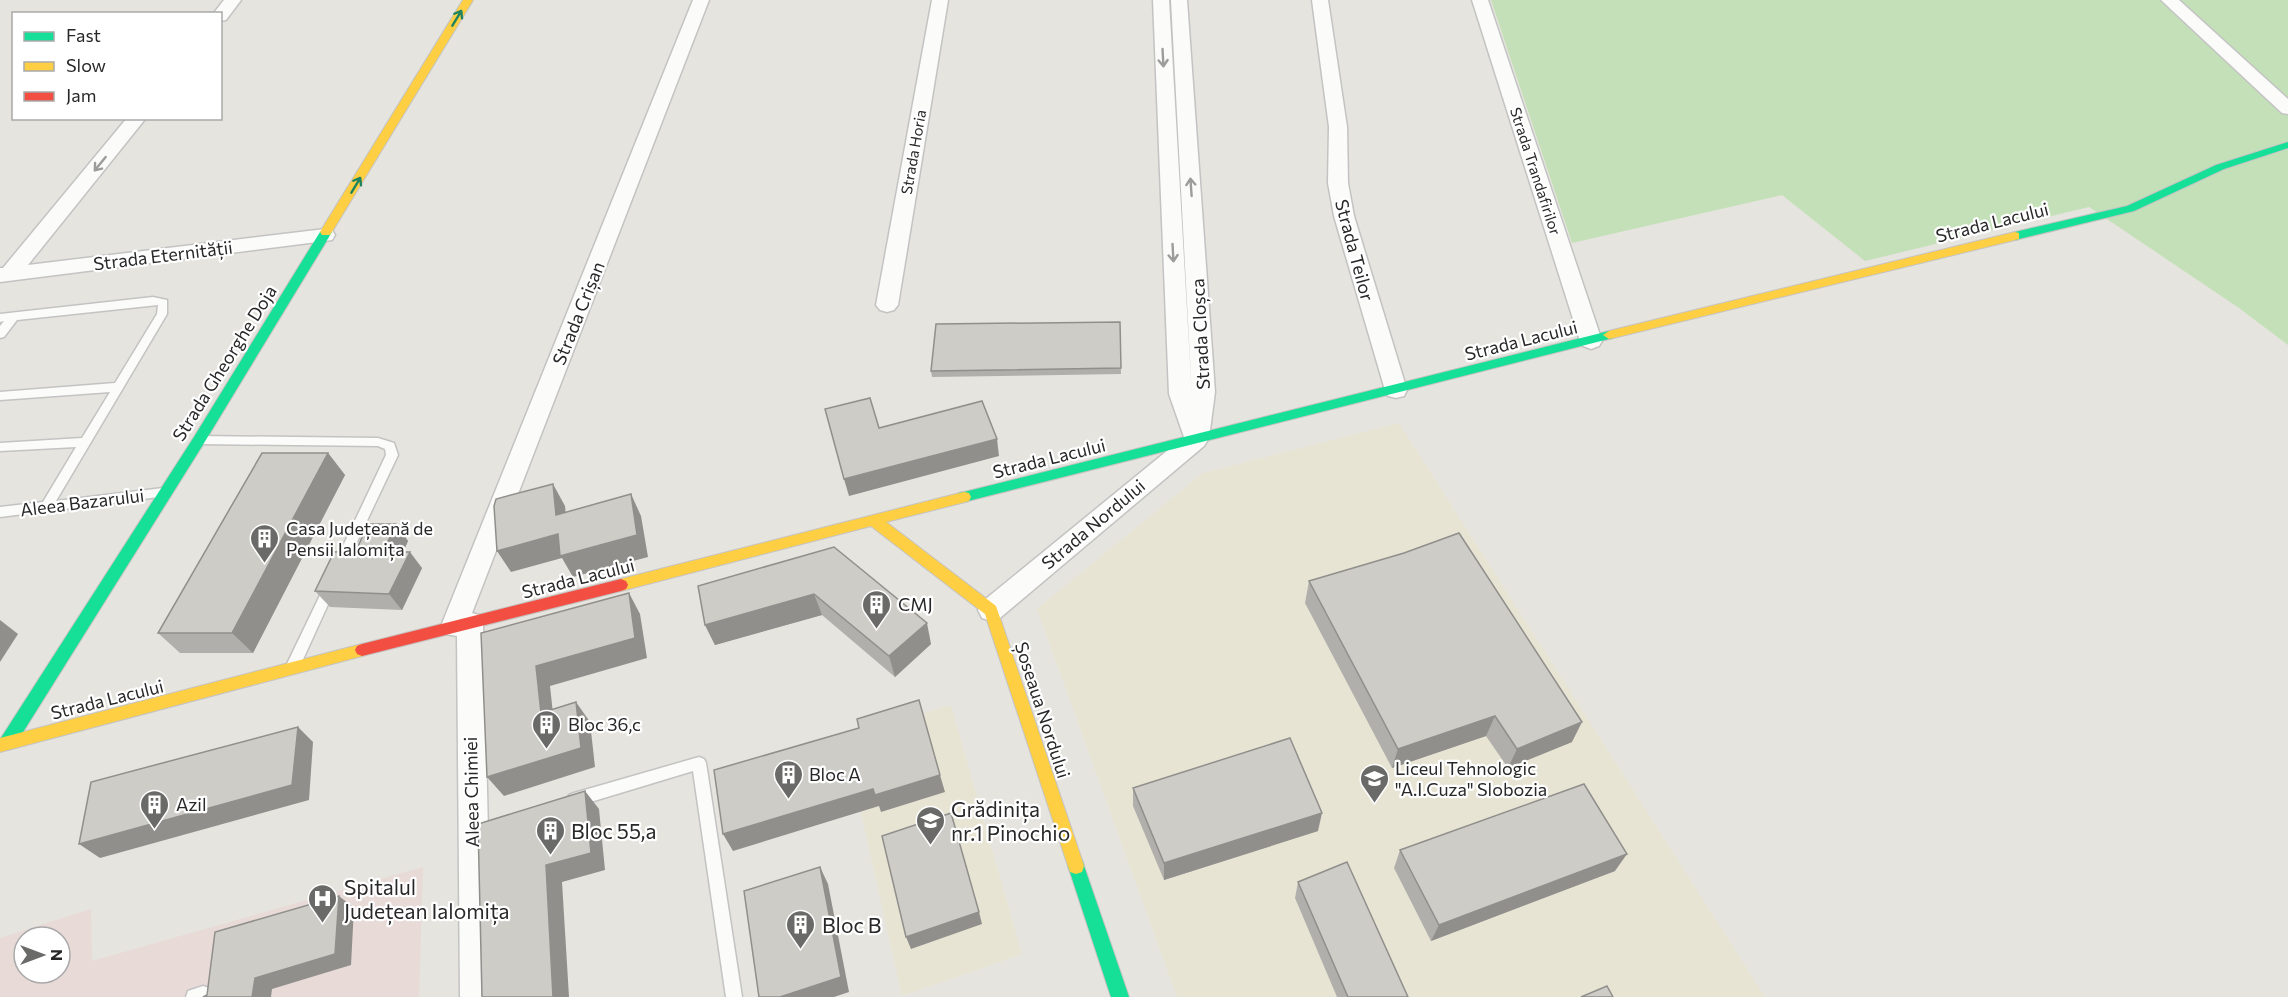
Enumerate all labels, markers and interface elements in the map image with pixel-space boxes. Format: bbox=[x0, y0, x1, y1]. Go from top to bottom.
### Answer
one-way arrow bbox=[451, 10, 463, 27]
legend bbox=[12, 12, 222, 120]
text: Fast bbox=[66, 24, 101, 46]
one-way arrow bbox=[1158, 48, 1169, 68]
text: Slow bbox=[66, 54, 106, 76]
text: Jam bbox=[66, 84, 96, 106]
street label: Strada Trandafirilor bbox=[1507, 105, 1565, 237]
street label: Strada Horia bbox=[897, 108, 929, 196]
one-way arrow bbox=[93, 156, 106, 172]
one-way arrow bbox=[350, 177, 362, 194]
one-way arrow bbox=[1185, 177, 1196, 197]
street label: Strada Teilor bbox=[1331, 197, 1379, 303]
street label: Strada Lacului bbox=[1933, 197, 2051, 247]
street label: Strada Eternității bbox=[92, 236, 234, 275]
one-way arrow bbox=[1167, 243, 1178, 263]
street label: Strada Crișan bbox=[547, 258, 610, 368]
street label: Strada Cloșca bbox=[1186, 278, 1215, 390]
street label: Strada Gheorghe Doja bbox=[167, 281, 281, 445]
street label: Strada Lacului bbox=[1462, 315, 1580, 365]
street label: Strada Lacului bbox=[990, 433, 1108, 483]
street label: Strada Nordului bbox=[1037, 474, 1149, 574]
street label: Aleea Bazarului bbox=[19, 483, 145, 521]
place label: Casa Județeană de Pensii Ialomița bbox=[286, 517, 433, 561]
building icon: Casa Județeană de Pensii Ialomița bbox=[249, 522, 281, 564]
street label: Strada Lacului bbox=[519, 553, 637, 603]
building icon: CMJ bbox=[861, 588, 893, 630]
place label: CMJ bbox=[898, 593, 933, 615]
street label: Șoseaua Nordului bbox=[1010, 639, 1075, 781]
street label: Strada Lacului bbox=[48, 674, 166, 724]
building icon: Bloc 36,c bbox=[531, 708, 563, 750]
place label: Bloc 36,c bbox=[568, 713, 641, 735]
street label: Aleea Chimiei bbox=[459, 737, 483, 847]
place label: Liceul Tehnologic "A.I.Cuza" Slobozia bbox=[1395, 757, 1547, 800]
building icon: Bloc A bbox=[772, 758, 804, 800]
school or university icon: Liceul Tehnologic "A.I.Cuza" Slobozia bbox=[1358, 762, 1390, 804]
place label: Bloc A bbox=[809, 763, 861, 785]
building icon: Azil bbox=[139, 788, 171, 830]
place label: Azil bbox=[176, 793, 207, 815]
place label: Grădinița nr.1 Pinochio bbox=[951, 796, 1070, 845]
school or university icon: Grădinița nr.1 Pinochio bbox=[914, 804, 946, 846]
building icon: Bloc 55,a bbox=[534, 814, 566, 856]
place label: Bloc 55,a bbox=[571, 818, 656, 843]
place label: Spitalul Județean Ialomița bbox=[344, 874, 510, 925]
hospital icon: Spitalul Județean Ialomița bbox=[307, 882, 339, 924]
building icon: Bloc B bbox=[785, 908, 817, 950]
place label: Bloc B bbox=[822, 912, 881, 937]
north arrow bbox=[12, 925, 72, 985]
text: N bbox=[48, 949, 67, 961]

